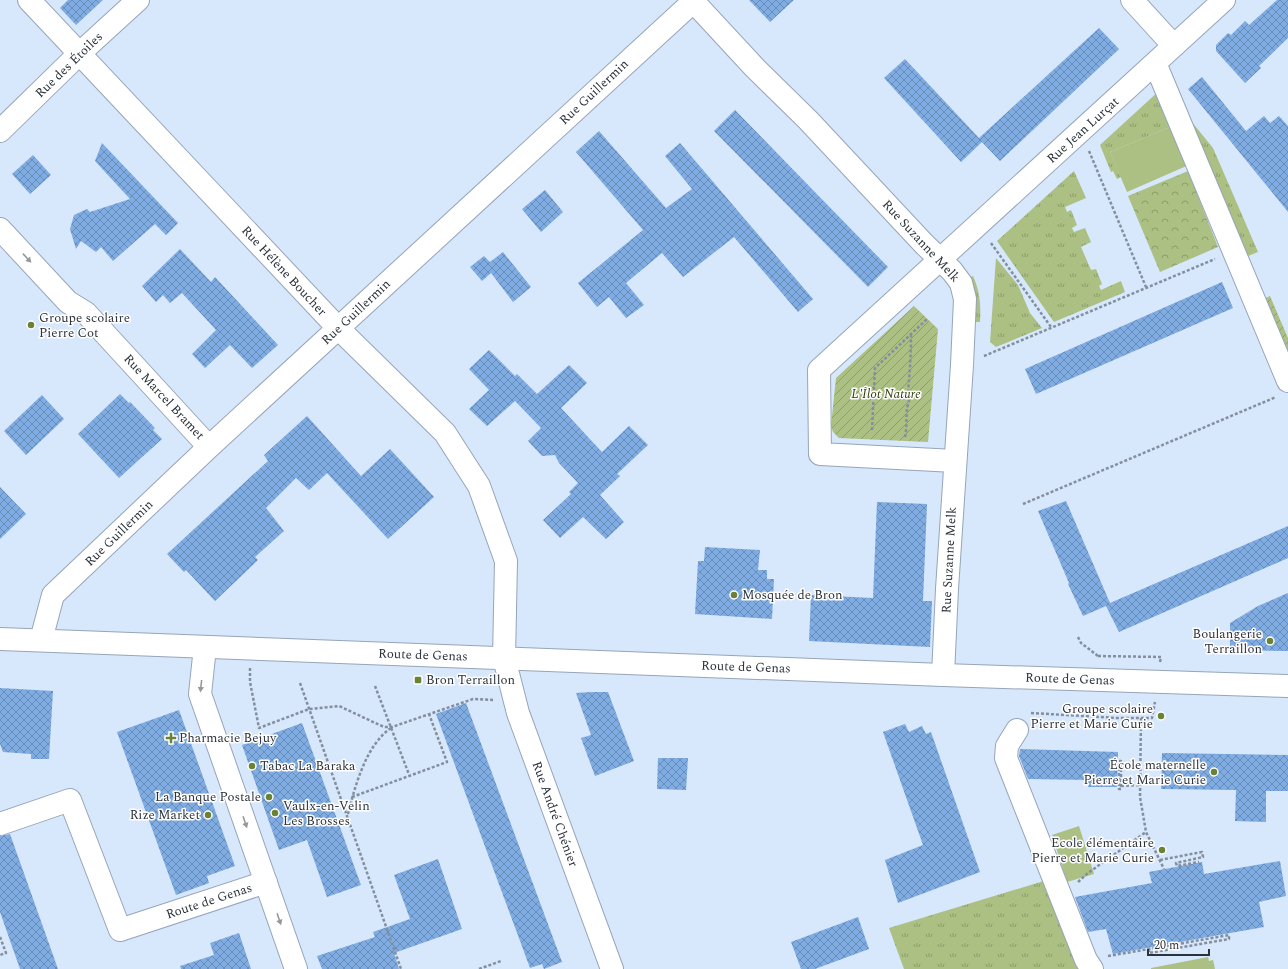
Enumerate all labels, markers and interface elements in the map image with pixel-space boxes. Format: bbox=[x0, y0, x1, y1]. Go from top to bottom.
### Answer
street label: Rue des Étoiles bbox=[30, 27, 108, 103]
street label: Rue Guillermin bbox=[555, 54, 634, 130]
street label: Rue Jean Lurçat bbox=[1042, 92, 1124, 168]
street label: Rue Suzanne Melk bbox=[877, 195, 965, 287]
street label: Rue Hélène Boucher bbox=[237, 221, 331, 321]
one-way arrow bbox=[22, 253, 31, 263]
street label: Rue Guillermin bbox=[317, 274, 396, 350]
place label: Groupe scolaire Pierre Cot bbox=[39, 308, 130, 343]
marker: Groupe scolaire Pierre Cot bbox=[26, 320, 36, 330]
street label: Rue Marcel Bramet bbox=[119, 349, 210, 445]
park label: L'Îlot Nature bbox=[851, 384, 921, 404]
street label: Rue Guillermin bbox=[80, 495, 158, 571]
street label: Rue Suzanne Melk bbox=[936, 506, 962, 614]
place label: Mosquée de Bron bbox=[742, 585, 843, 605]
marker: Mosquée de Bron bbox=[729, 590, 739, 600]
place label: Boulangerie Terraillon bbox=[1193, 624, 1262, 659]
marker: Boulangerie Terraillon bbox=[1265, 636, 1275, 646]
street label: Route de Genas bbox=[378, 643, 468, 667]
street label: Route de Genas bbox=[701, 655, 791, 679]
street label: Route de Genas bbox=[1025, 667, 1115, 691]
place label: Bron Terraillon bbox=[426, 670, 515, 690]
marker: Bron Terraillon bbox=[413, 675, 423, 685]
one-way arrow bbox=[197, 680, 204, 692]
place label: Groupe scolaire Pierre et Marie Curie bbox=[1030, 699, 1153, 734]
marker: Groupe scolaire Pierre et Marie Curie bbox=[1156, 711, 1166, 721]
place label: Pharmacie Bejuy bbox=[179, 728, 277, 748]
marker: Pharmacie Bejuy bbox=[166, 733, 176, 743]
place label: École maternelle Pierre et Marie Curie bbox=[1083, 755, 1206, 790]
place label: Tabac La Baraka bbox=[260, 756, 356, 776]
street label: Rue André Chénier bbox=[527, 758, 583, 870]
marker: Tabac La Baraka bbox=[247, 761, 257, 771]
marker: École maternelle Pierre et Marie Curie bbox=[1209, 767, 1219, 777]
place label: La Banque Postale bbox=[155, 787, 261, 807]
marker: La Banque Postale bbox=[264, 792, 274, 802]
place label: Vaulx-en-Velin Les Brosses bbox=[283, 796, 370, 831]
place label: Rize Market bbox=[130, 805, 200, 825]
marker: Vaulx-en-Velin Les Brosses bbox=[270, 808, 280, 818]
marker: Rize Market bbox=[203, 810, 213, 820]
one-way arrow bbox=[242, 816, 248, 828]
place label: Ecole élémentaire Pierre et Marie Curie bbox=[1031, 833, 1154, 868]
marker: Ecole élémentaire Pierre et Marie Curie bbox=[1157, 845, 1167, 855]
street label: Route de Genas bbox=[163, 878, 255, 924]
one-way arrow bbox=[276, 913, 282, 925]
scale bar bbox=[1148, 931, 1209, 957]
text: 20 m bbox=[1154, 936, 1179, 955]

